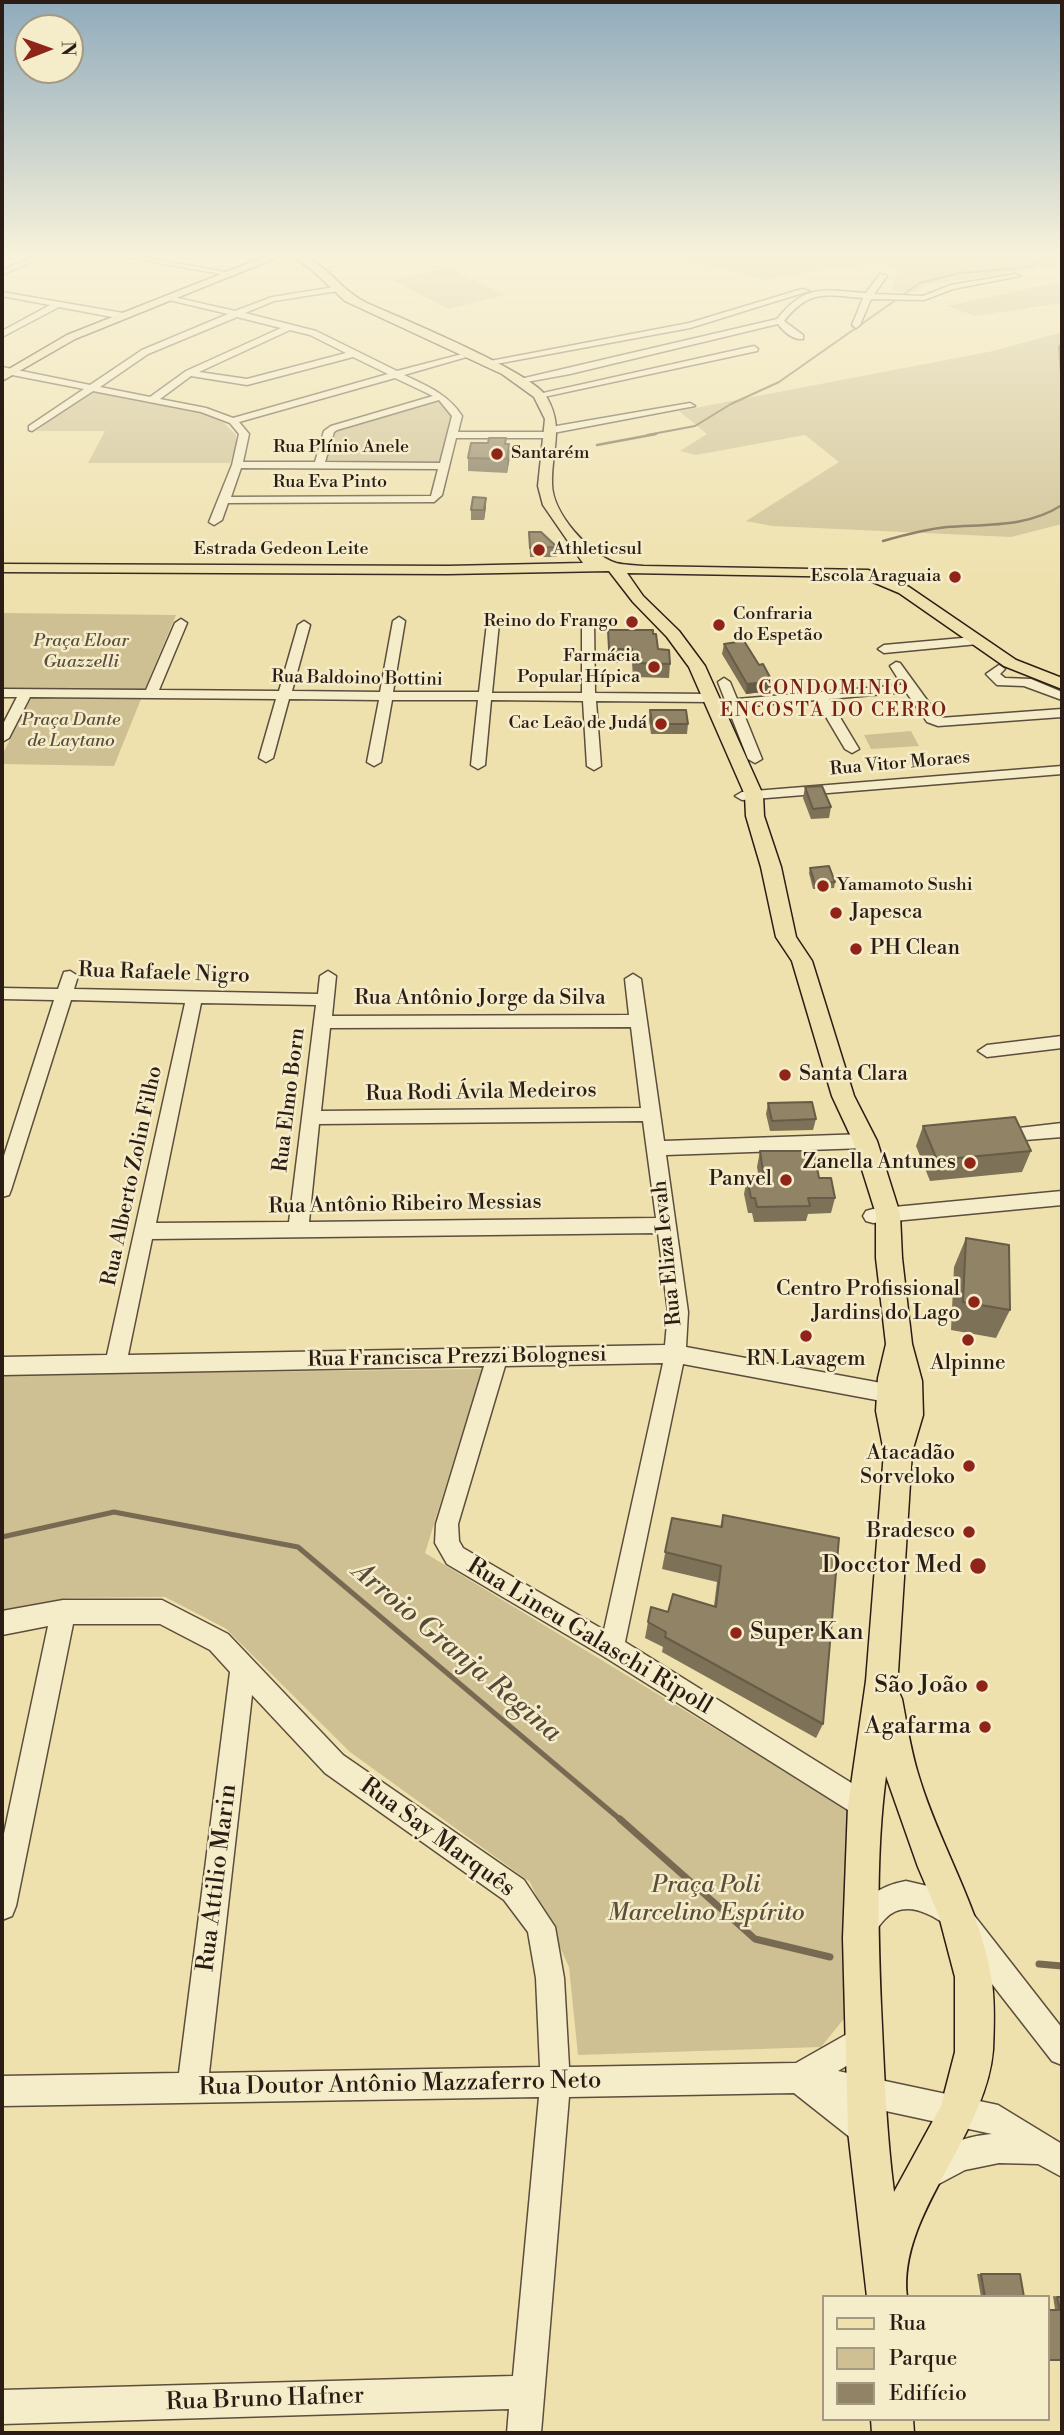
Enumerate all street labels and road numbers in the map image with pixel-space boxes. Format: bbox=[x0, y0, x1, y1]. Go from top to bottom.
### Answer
street label: Rua Plínio Anele bbox=[273, 437, 409, 459]
street label: Rua Eva Pinto bbox=[273, 472, 387, 494]
street label: Estrada Gedeon Leite bbox=[194, 539, 368, 561]
street label: Rua Baldoino Bottini bbox=[271, 667, 443, 691]
street label: Rua Vitor Moraes bbox=[829, 747, 971, 781]
street label: Rua Rafaele Nigro bbox=[78, 958, 250, 990]
street label: Rua Antônio Jorge da Silva bbox=[354, 986, 606, 1012]
street label: Rua Elmo Born bbox=[269, 1026, 311, 1174]
street label: Rua Alberto Zolin Filho bbox=[97, 1064, 169, 1288]
street label: Rua Rodi Ávila Medeiros bbox=[365, 1078, 597, 1108]
street label: Rua Eliza Ievah bbox=[648, 1179, 688, 1327]
street label: Rua Antônio Ribeiro Messias bbox=[268, 1190, 542, 1220]
street label: Rua Francisca Prezzi Bolognesi bbox=[307, 1343, 607, 1373]
street label: Rua Lineu Galaschi Ripoll bbox=[461, 1552, 717, 1722]
street label: Rua Say Marquês bbox=[354, 1772, 520, 1904]
street label: Rua Attilio Marin bbox=[192, 1783, 244, 1973]
street label: Rua Doutor Antônio Mazzaferro Neto bbox=[198, 2067, 602, 2103]
street label: Rua Bruno Hafner bbox=[165, 2382, 365, 2418]

